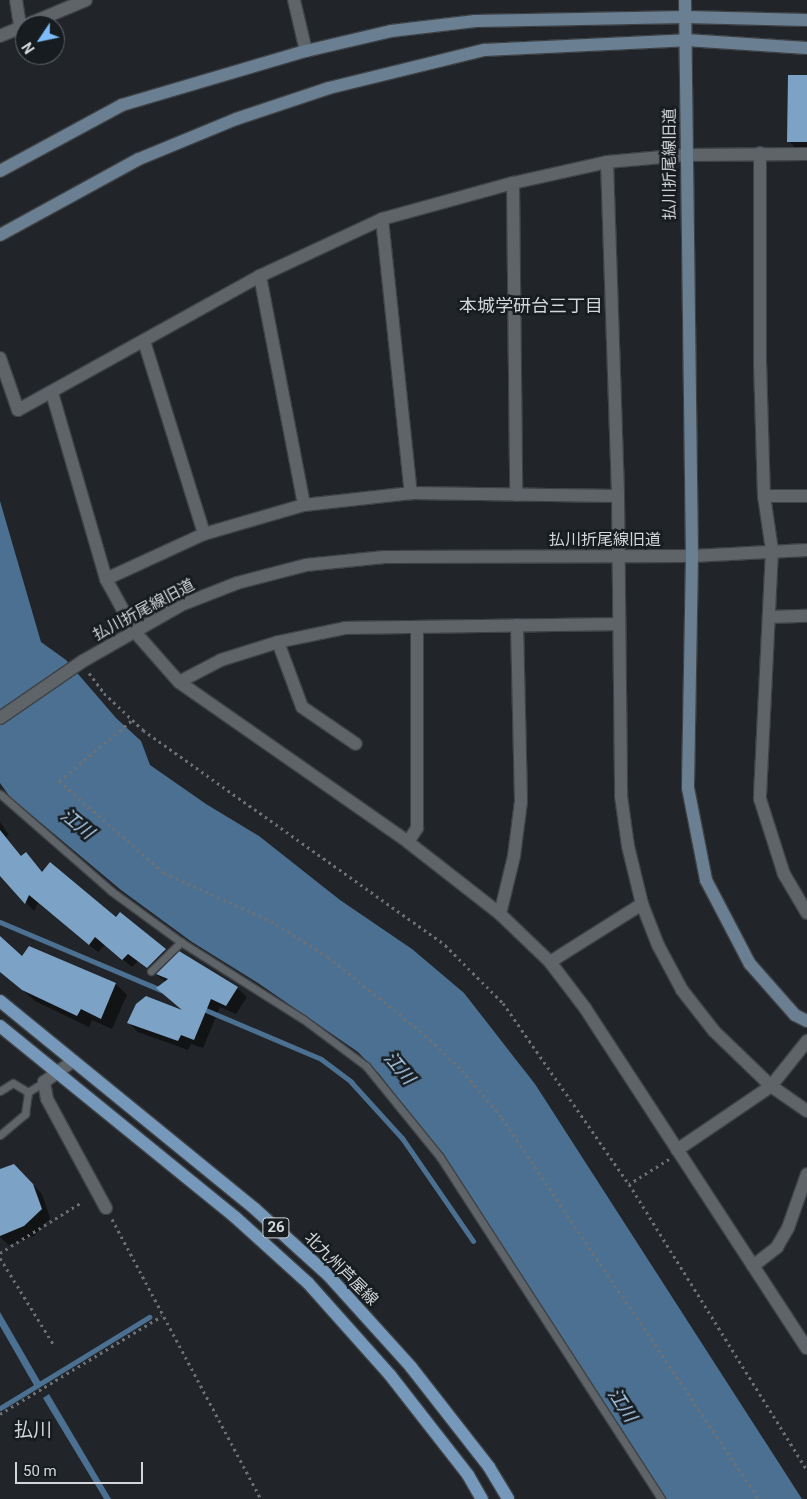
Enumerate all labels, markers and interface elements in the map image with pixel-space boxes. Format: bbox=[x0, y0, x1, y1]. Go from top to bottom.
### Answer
north arrow bbox=[15, 15, 65, 65]
text: N bbox=[19, 39, 38, 56]
street label: 払川折尾線旧道 bbox=[660, 108, 680, 220]
district label: 本城学研台三丁目 bbox=[459, 295, 603, 317]
street label: 払川折尾線旧道 bbox=[549, 530, 661, 550]
street label: 払川折尾線旧道 bbox=[90, 575, 198, 645]
water label: 江川 bbox=[56, 804, 98, 844]
water label: 江川 bbox=[379, 1047, 419, 1089]
road number: 26 bbox=[262, 1216, 290, 1240]
street label: 北九州芦屋線 bbox=[300, 1228, 382, 1310]
water label: 江川 bbox=[603, 1384, 641, 1426]
district label: 払川 bbox=[14, 1419, 52, 1441]
scale bar bbox=[18, 1452, 145, 1484]
text: 50 m bbox=[23, 1462, 57, 1480]

